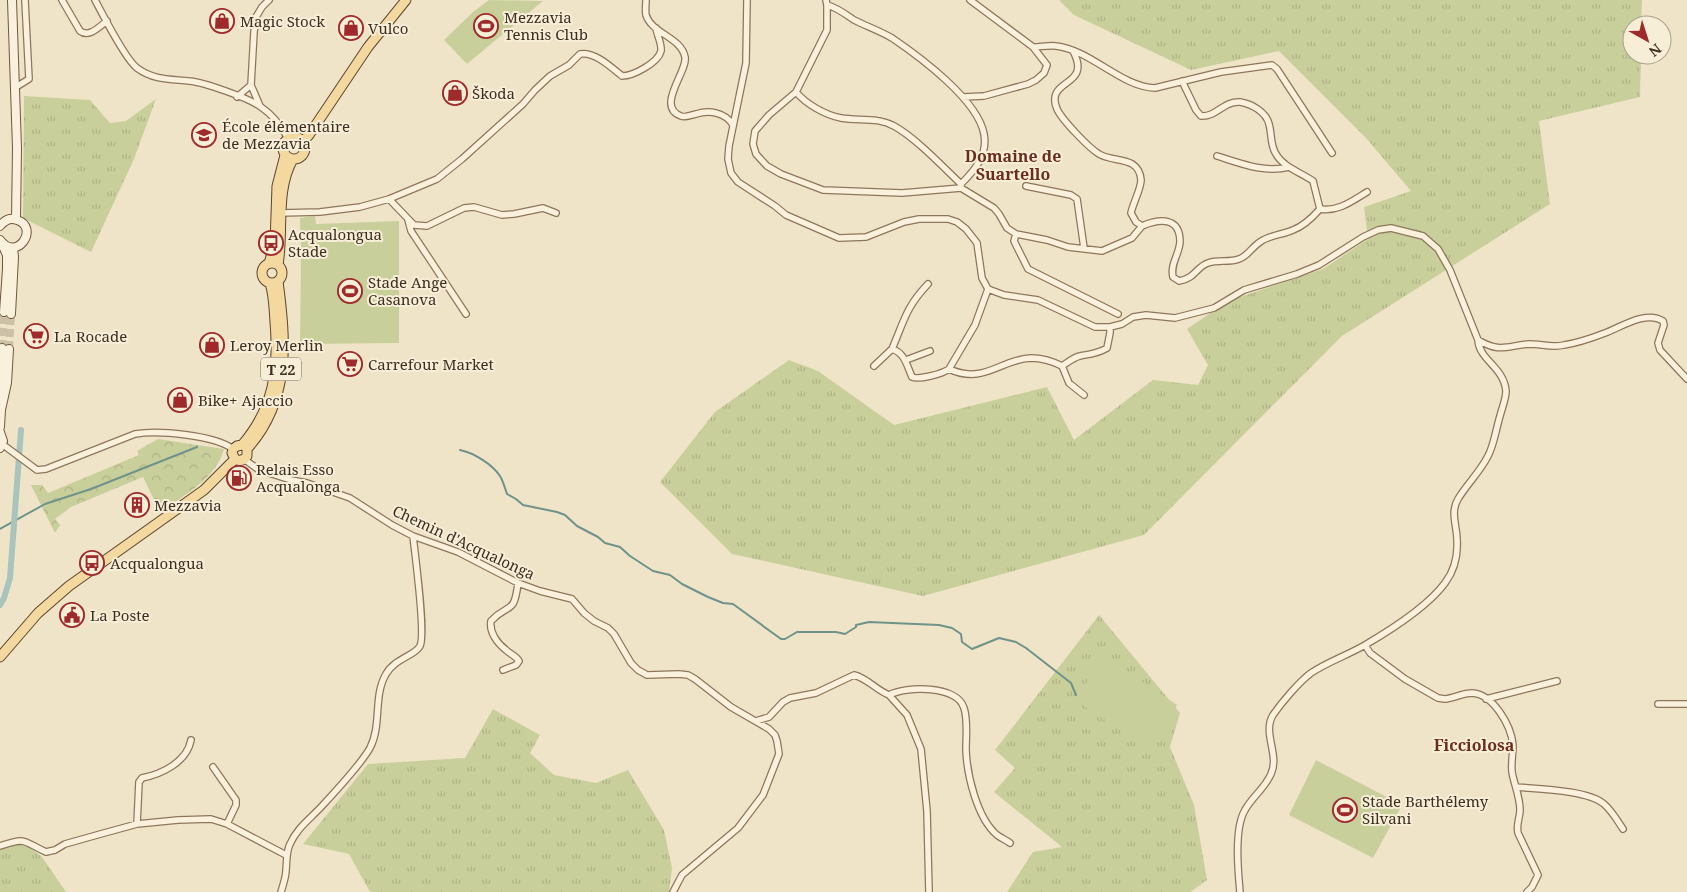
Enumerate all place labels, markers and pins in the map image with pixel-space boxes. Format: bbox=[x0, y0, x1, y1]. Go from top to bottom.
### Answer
place label: Mezzavia Tennis Club bbox=[504, 7, 588, 44]
shop icon: Magic Stock bbox=[209, 8, 235, 34]
place label: Magic Stock bbox=[240, 11, 325, 31]
sports icon: Mezzavia Tennis Club bbox=[473, 13, 499, 39]
shop icon: Vulco bbox=[338, 15, 364, 41]
place label: Vulco bbox=[368, 18, 408, 38]
shop icon: Škoda bbox=[442, 80, 468, 106]
place label: Škoda bbox=[472, 83, 515, 103]
place label: École élémentaire de Mezzavia bbox=[222, 116, 350, 153]
school or university icon: École élémentaire de Mezzavia bbox=[191, 122, 217, 148]
place label: Acqualongua Stade bbox=[288, 224, 382, 261]
bus stop icon: Acqualongua Stade bbox=[258, 230, 284, 256]
place label: Stade Ange Casanova bbox=[368, 272, 447, 309]
sports icon: Stade Ange Casanova bbox=[337, 278, 363, 304]
supermarket icon: La Rocade bbox=[23, 323, 49, 349]
place label: La Rocade bbox=[54, 326, 127, 346]
shop icon: Leroy Merlin bbox=[199, 332, 225, 358]
place label: Leroy Merlin bbox=[230, 335, 324, 355]
supermarket icon: Carrefour Market bbox=[337, 351, 363, 377]
place label: Carrefour Market bbox=[368, 354, 494, 374]
shop icon: Bike+ Ajaccio bbox=[167, 387, 193, 413]
place label: Bike+ Ajaccio bbox=[198, 390, 293, 410]
place label: Relais Esso Acqualonga bbox=[256, 459, 340, 496]
fuel station icon: Relais Esso Acqualonga bbox=[226, 465, 252, 491]
building icon: Mezzavia bbox=[124, 492, 150, 518]
place label: Mezzavia bbox=[154, 495, 222, 515]
bus stop icon: Acqualongua bbox=[79, 550, 105, 576]
place label: Acqualongua bbox=[110, 553, 204, 573]
public building icon: La Poste bbox=[59, 602, 85, 628]
place label: La Poste bbox=[90, 605, 149, 625]
place label: Stade Barthélemy Silvani bbox=[1362, 791, 1489, 828]
sports icon: Stade Barthélemy Silvani bbox=[1332, 797, 1358, 823]

